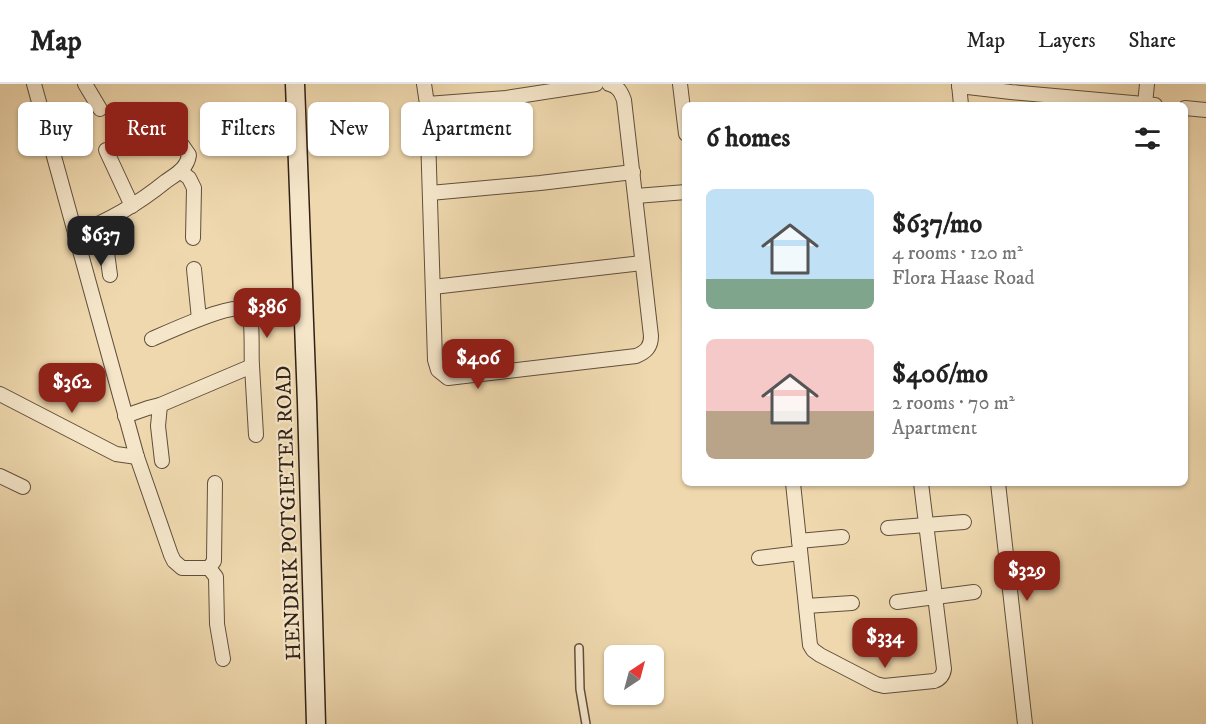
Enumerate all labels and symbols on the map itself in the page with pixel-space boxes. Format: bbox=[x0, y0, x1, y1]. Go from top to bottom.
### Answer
pin: $637 bbox=[65, 216, 137, 267]
pin: $386 bbox=[231, 288, 303, 339]
pin: $406 bbox=[442, 339, 514, 390]
pin: $362 bbox=[36, 363, 108, 414]
street label: HENDRIK POTGIETER ROAD bbox=[271, 365, 307, 661]
pin: $329 bbox=[991, 551, 1063, 602]
pin: $334 bbox=[849, 618, 921, 669]
north arrow bbox=[604, 645, 664, 705]

